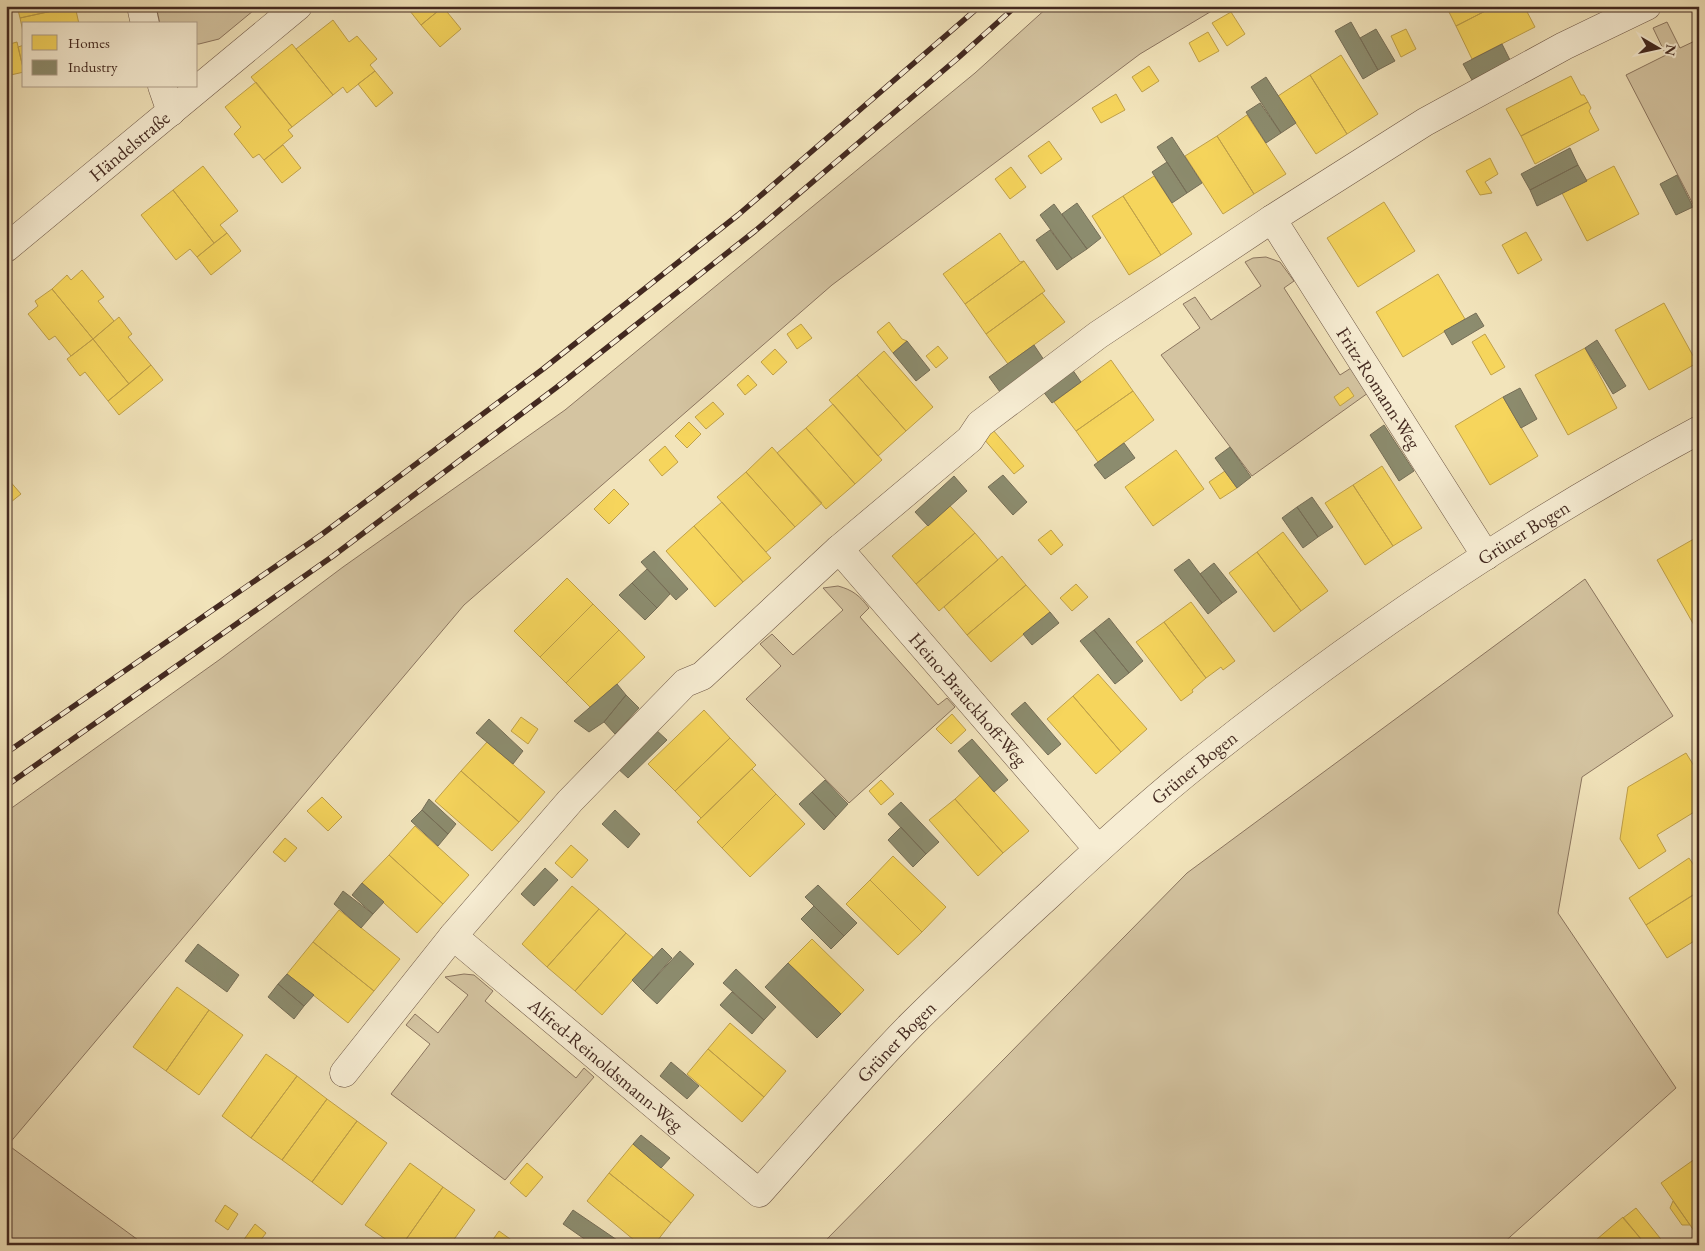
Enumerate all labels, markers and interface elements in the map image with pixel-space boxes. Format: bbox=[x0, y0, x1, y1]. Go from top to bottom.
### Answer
legend bbox=[22, 22, 198, 88]
north arrow bbox=[1632, 22, 1682, 72]
text: Homes bbox=[68, 33, 110, 52]
text: N bbox=[1661, 43, 1681, 58]
text: Industry bbox=[68, 57, 118, 76]
street label: Händelstraße bbox=[84, 105, 175, 187]
street label: Fritz-Romann-Weg bbox=[1331, 322, 1428, 454]
street label: Grüner Bogen bbox=[1473, 494, 1574, 570]
street label: Heino-Brauckhoff-Weg bbox=[904, 627, 1034, 772]
street label: Grüner Bogen bbox=[1145, 725, 1242, 810]
street label: Alfred-Reinoldsmann-Weg bbox=[523, 992, 689, 1137]
street label: Grüner Bogen bbox=[851, 995, 941, 1088]

